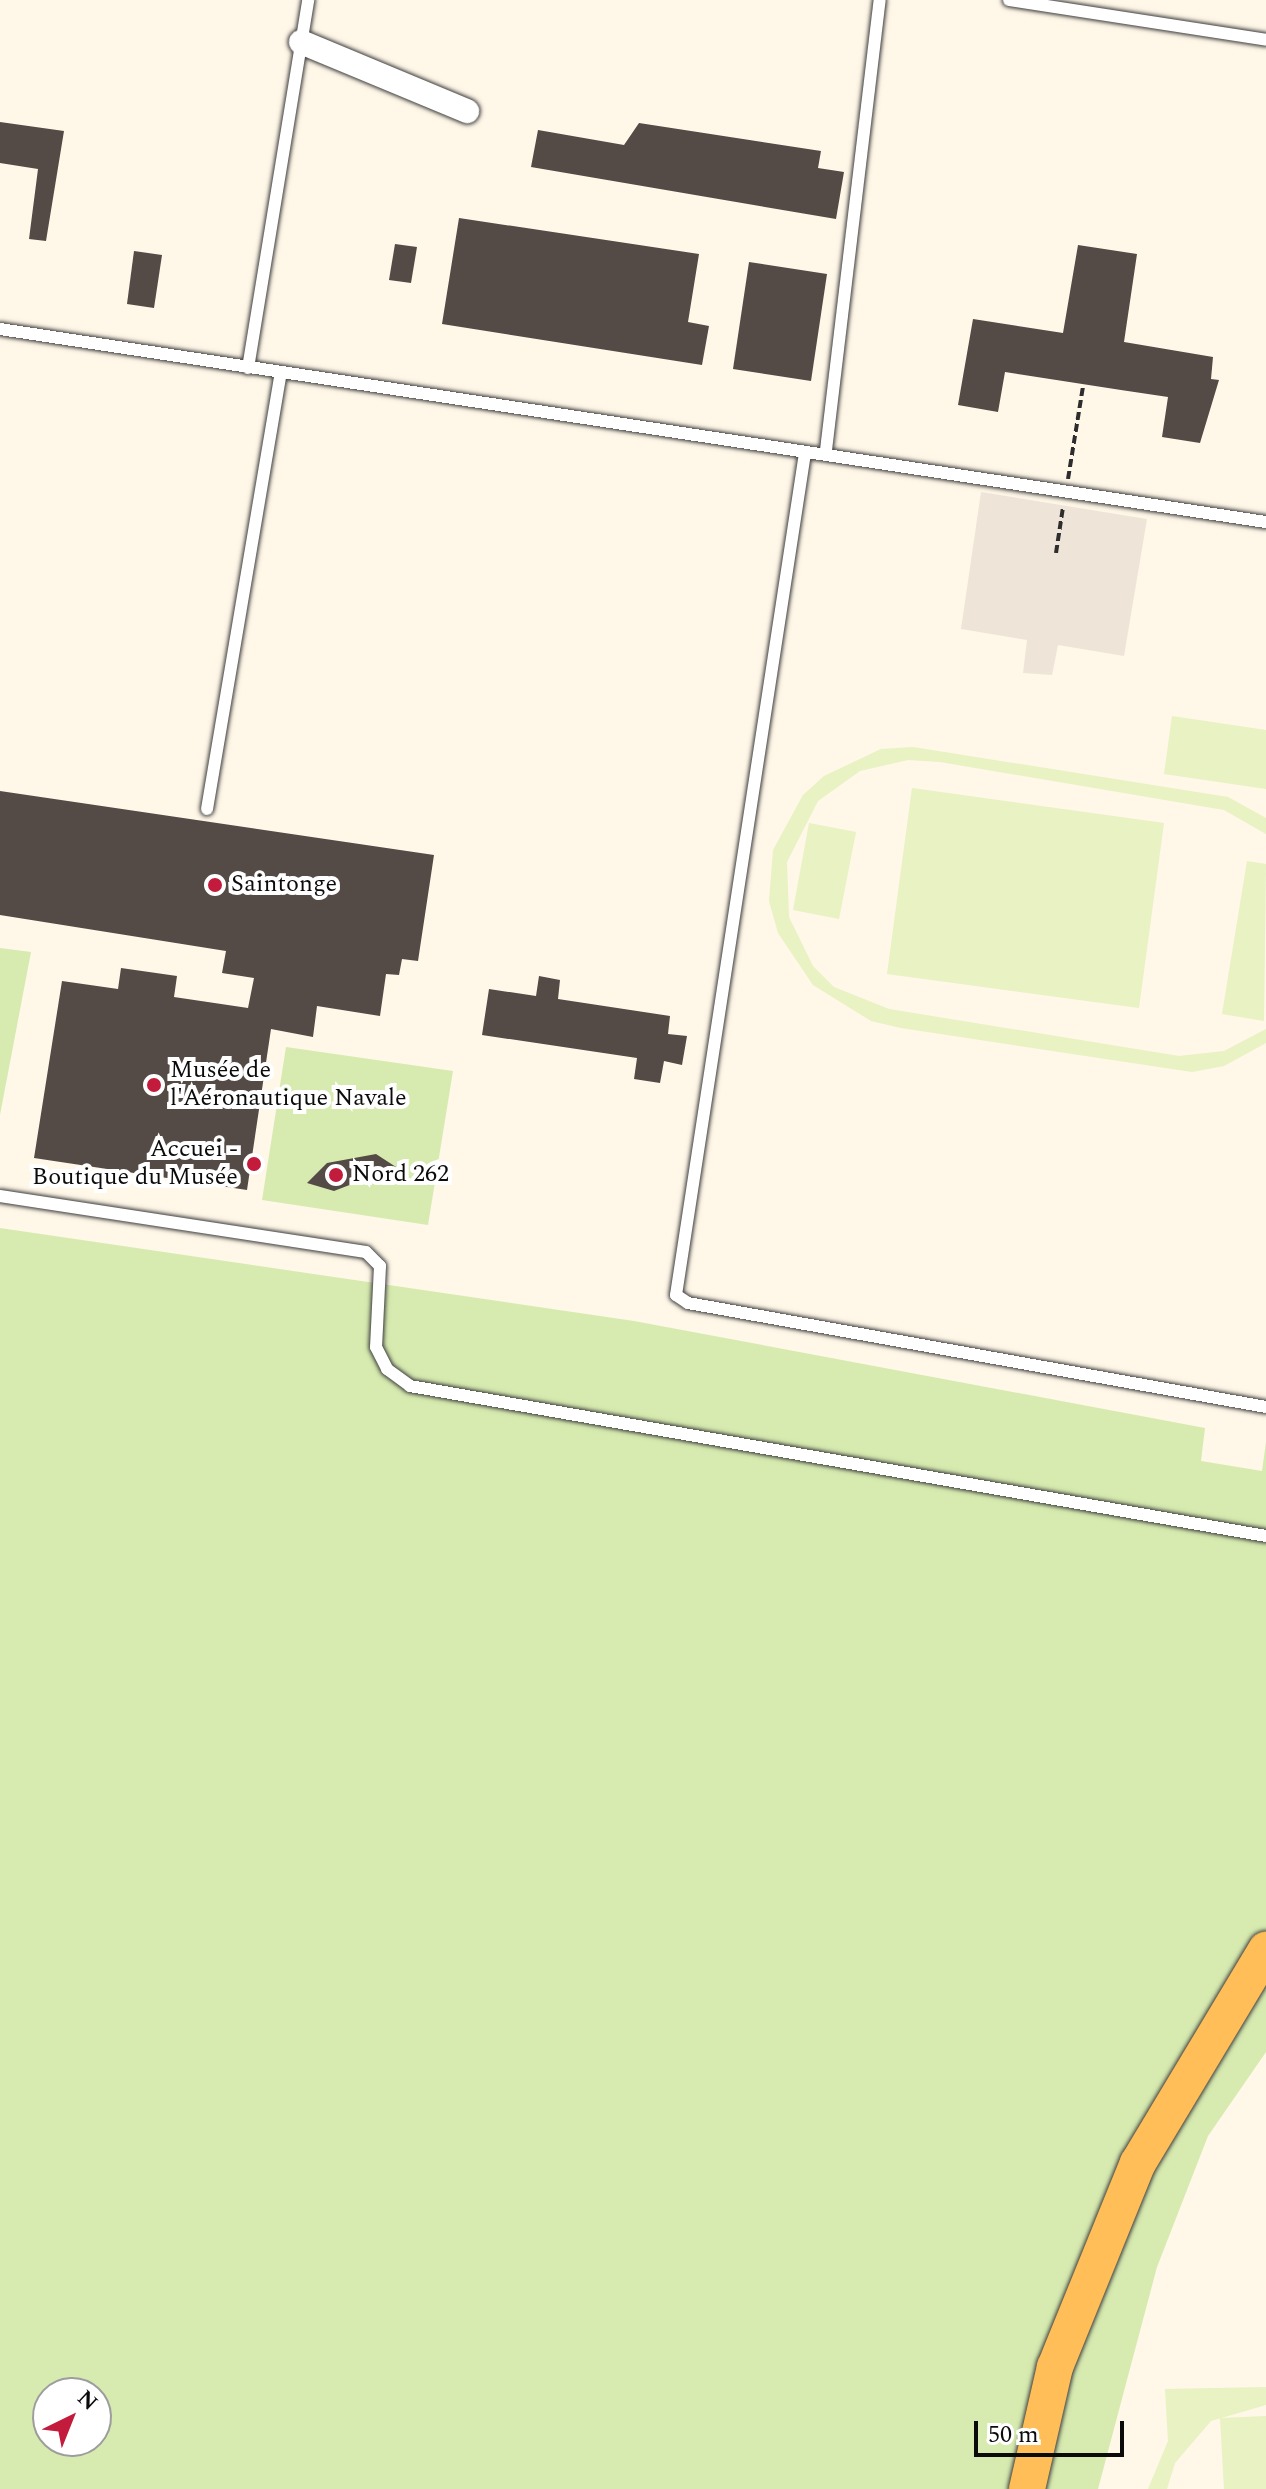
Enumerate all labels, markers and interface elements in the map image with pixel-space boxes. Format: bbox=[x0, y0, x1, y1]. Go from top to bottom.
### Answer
place label: Saintonge bbox=[231, 871, 337, 899]
marker: Saintonge bbox=[206, 876, 224, 894]
place label: Musée de l'Aéronautique Navale bbox=[170, 1057, 407, 1113]
marker: Musée de l'Aéronautique Navale bbox=[145, 1076, 163, 1094]
place label: Accuei - Boutique du Musée bbox=[32, 1136, 238, 1192]
marker: Accuei - Boutique du Musée bbox=[245, 1155, 263, 1173]
place label: Nord 262 bbox=[352, 1161, 449, 1189]
marker: Nord 262 bbox=[327, 1166, 345, 1184]
north arrow bbox=[32, 2377, 112, 2457]
text: N bbox=[70, 2382, 105, 2419]
scale bar bbox=[978, 2405, 1128, 2455]
text: 50 m bbox=[988, 2417, 1039, 2453]

